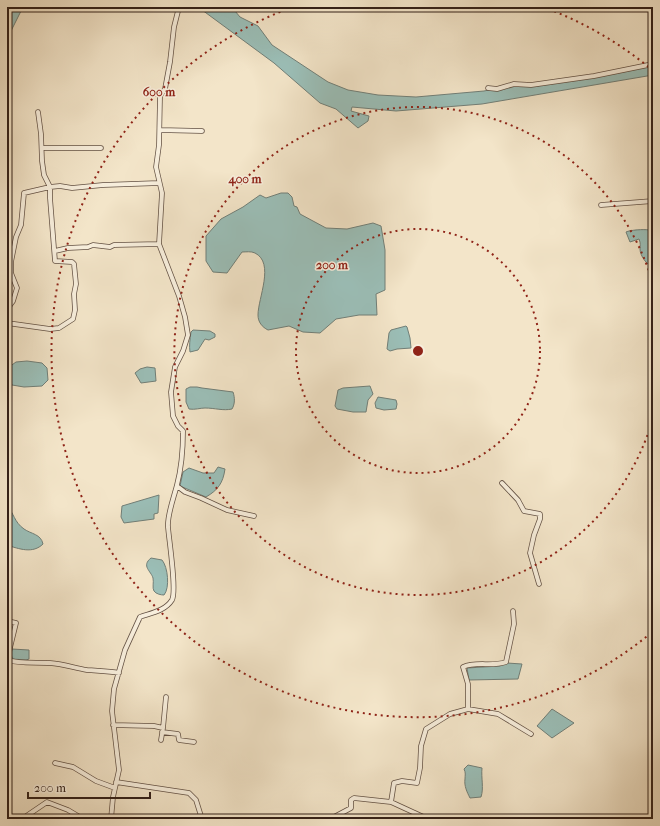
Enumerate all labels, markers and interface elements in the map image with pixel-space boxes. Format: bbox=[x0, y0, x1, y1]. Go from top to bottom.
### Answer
text: 600 m bbox=[143, 85, 176, 99]
text: 400 m bbox=[228, 172, 262, 187]
text: 200 m bbox=[316, 258, 349, 272]
centre of rings bbox=[411, 344, 425, 358]
scale bar bbox=[28, 774, 150, 800]
text: 200 m bbox=[34, 781, 66, 795]

